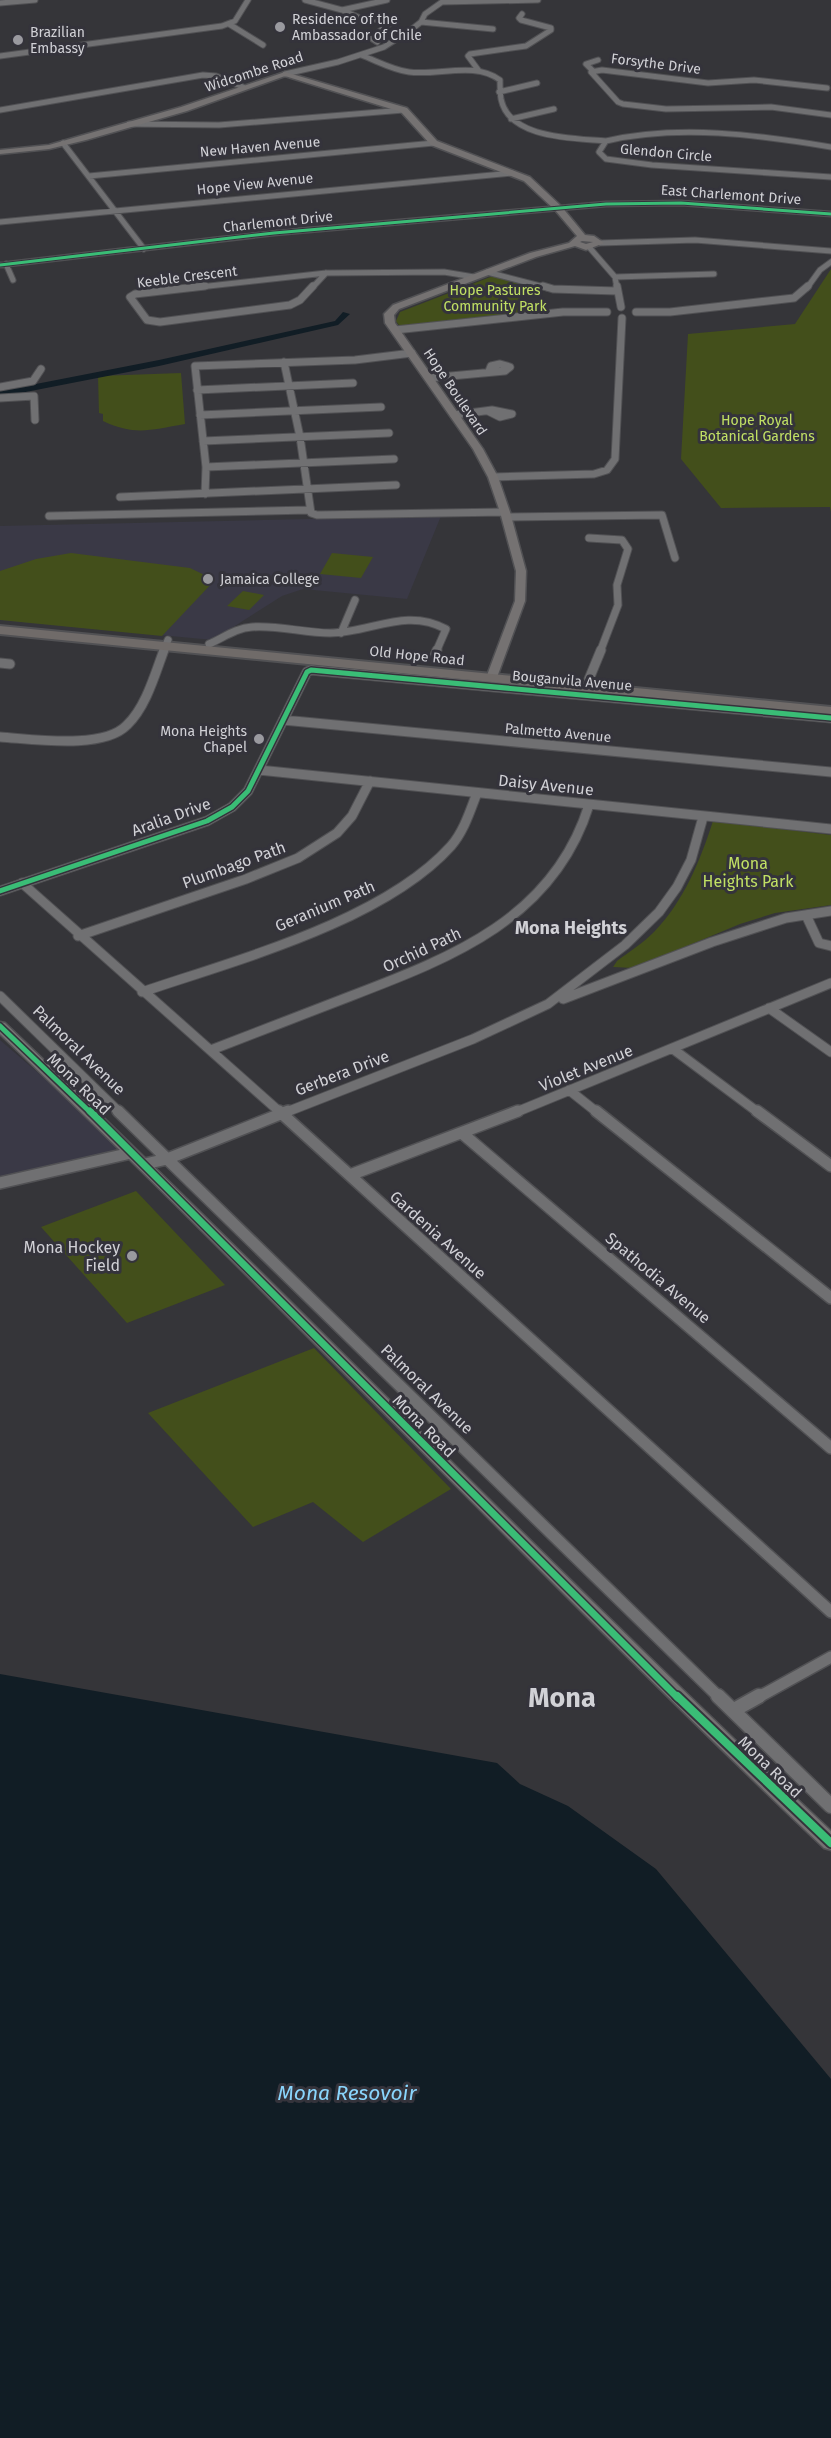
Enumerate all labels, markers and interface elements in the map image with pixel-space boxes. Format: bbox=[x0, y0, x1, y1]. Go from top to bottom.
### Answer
place label: Residence of the Ambassador of Chile bbox=[292, 11, 422, 44]
marker: Residence of the Ambassador of Chile bbox=[273, 20, 287, 34]
place label: Brazilian Embassy bbox=[30, 24, 85, 57]
marker: Brazilian Embassy bbox=[11, 33, 25, 47]
street label: Widcombe Road bbox=[203, 48, 305, 96]
street label: Forsythe Drive bbox=[610, 50, 702, 78]
street label: New Haven Avenue bbox=[199, 133, 321, 161]
street label: Glendon Circle bbox=[619, 141, 713, 165]
street label: Hope View Avenue bbox=[196, 169, 314, 199]
street label: East Charlemont Drive bbox=[660, 182, 802, 208]
street label: Charlemont Drive bbox=[222, 208, 334, 236]
street label: Keeble Crescent bbox=[136, 262, 239, 292]
park label: Hope Pastures Community Park bbox=[443, 282, 547, 315]
street label: Hope Boulevard bbox=[420, 345, 490, 439]
park label: Hope Royal Botanical Gardens bbox=[699, 412, 815, 445]
place label: Jamaica College bbox=[220, 571, 320, 588]
marker: Jamaica College bbox=[201, 572, 215, 586]
street label: Old Hope Road bbox=[369, 643, 465, 669]
street label: Bouganvila Avenue bbox=[511, 667, 633, 695]
street label: Palmetto Avenue bbox=[504, 720, 612, 746]
place label: Mona Heights Chapel bbox=[160, 723, 247, 756]
marker: Mona Heights Chapel bbox=[252, 732, 266, 746]
street label: Daisy Avenue bbox=[497, 771, 595, 799]
street label: Aralia Drive bbox=[129, 794, 213, 840]
street label: Plumbago Path bbox=[180, 837, 288, 893]
park label: Mona Heights Park bbox=[703, 854, 794, 891]
street label: Geranium Path bbox=[272, 876, 378, 936]
district label: Mona Heights bbox=[515, 917, 627, 939]
street label: Orchid Path bbox=[380, 924, 464, 976]
street label: Palmoral Avenue bbox=[29, 1001, 129, 1099]
street label: Violet Avenue bbox=[536, 1041, 636, 1095]
street label: Gerbera Drive bbox=[292, 1046, 392, 1100]
street label: Mona Road bbox=[43, 1049, 115, 1119]
street label: Gardenia Avenue bbox=[386, 1187, 490, 1283]
street label: Spathodia Avenue bbox=[602, 1228, 714, 1328]
place label: Mona Hockey Field bbox=[23, 1238, 120, 1275]
marker: Mona Hockey Field bbox=[125, 1249, 139, 1263]
street label: Palmoral Avenue bbox=[377, 1340, 477, 1438]
street label: Mona Road bbox=[389, 1391, 459, 1461]
district label: Mona bbox=[528, 1682, 596, 1714]
street label: Mona Road bbox=[734, 1732, 806, 1802]
water label: Mona Resovoir bbox=[278, 2080, 417, 2106]

